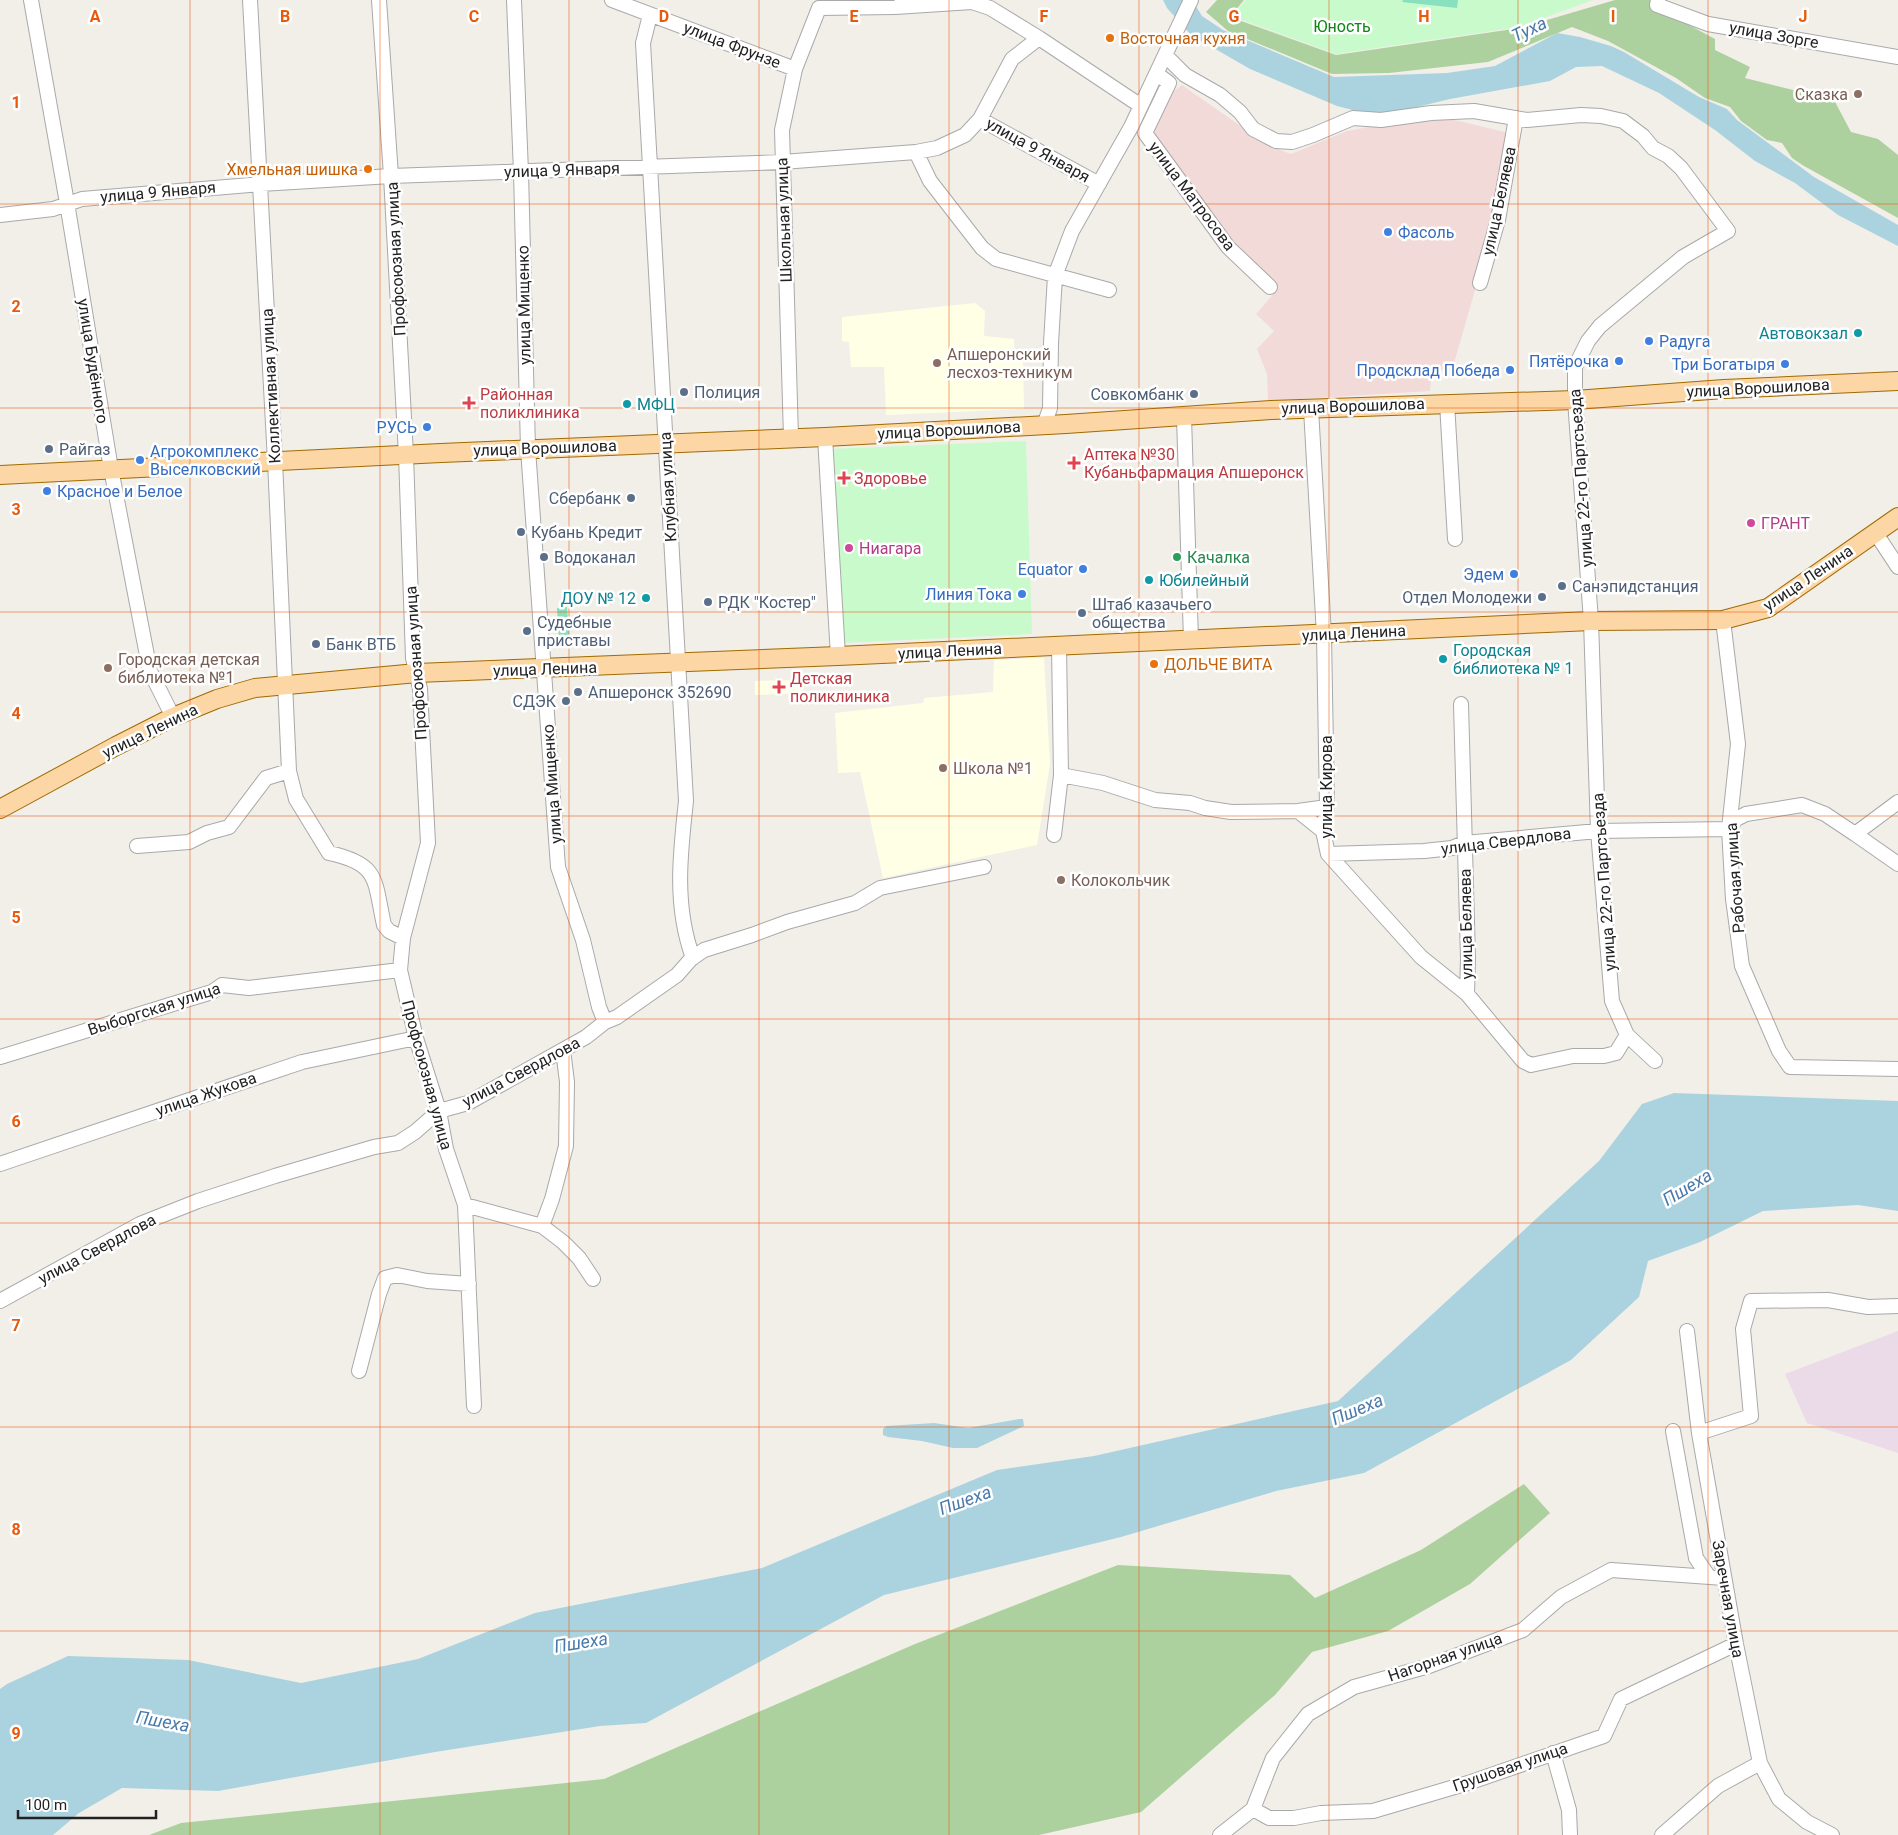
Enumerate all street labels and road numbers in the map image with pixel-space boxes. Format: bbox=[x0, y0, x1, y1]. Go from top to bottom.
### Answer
street label: улица Фрунзе bbox=[681, 18, 783, 72]
street label: улица Зорге bbox=[1728, 18, 1820, 52]
street label: улица 9 Января bbox=[983, 114, 1093, 186]
street label: улица Матросова bbox=[1145, 138, 1239, 254]
street label: улица Беляева bbox=[1478, 145, 1520, 257]
street label: Школьная улица bbox=[772, 157, 796, 283]
street label: улица 9 Января bbox=[504, 158, 620, 182]
street label: улица 9 Января bbox=[99, 177, 217, 207]
street label: Профсоюзная улица bbox=[382, 181, 410, 337]
street label: улица Мищенко bbox=[513, 245, 535, 365]
street label: улица Будённого bbox=[74, 297, 112, 425]
street label: Коллективная улица bbox=[257, 308, 285, 464]
street label: улица Ворошилова bbox=[1686, 375, 1830, 401]
street label: улица 22-го Партсъезда bbox=[1565, 388, 1597, 568]
street label: улица Ворошилова bbox=[1281, 394, 1425, 418]
street label: улица Ворошилова bbox=[877, 417, 1021, 443]
street label: Клубная улица bbox=[656, 431, 680, 543]
street label: улица Ворошилова bbox=[473, 436, 617, 460]
street label: улица Ленина bbox=[1760, 541, 1856, 615]
street label: Профсоюзная улица bbox=[401, 585, 431, 741]
street label: улица Ленина bbox=[1302, 621, 1406, 645]
street label: улица Ленина bbox=[898, 639, 1002, 663]
street label: улица Ленина bbox=[493, 658, 597, 680]
street label: улица Ленина bbox=[99, 700, 201, 762]
street label: улица Мищенко bbox=[538, 724, 566, 844]
street label: улица Кирова bbox=[1317, 735, 1336, 839]
street label: улица 22-го Партсъезда bbox=[1588, 792, 1620, 972]
street label: Рабочая улица bbox=[1722, 822, 1748, 934]
street label: улица Свердлова bbox=[1440, 824, 1572, 858]
street label: улица Беляева bbox=[1456, 868, 1476, 980]
street label: Выборгская улица bbox=[85, 979, 223, 1039]
street label: Профсоюзная улица bbox=[398, 998, 456, 1152]
street label: улица Свердлова bbox=[459, 1033, 583, 1111]
street label: улица Жукова bbox=[153, 1068, 259, 1120]
street label: улица Свердлова bbox=[35, 1210, 159, 1288]
street label: Заречная улица bbox=[1708, 1539, 1748, 1659]
street label: Нагорная улица bbox=[1385, 1629, 1505, 1685]
street label: Грушовая улица bbox=[1450, 1738, 1570, 1796]

